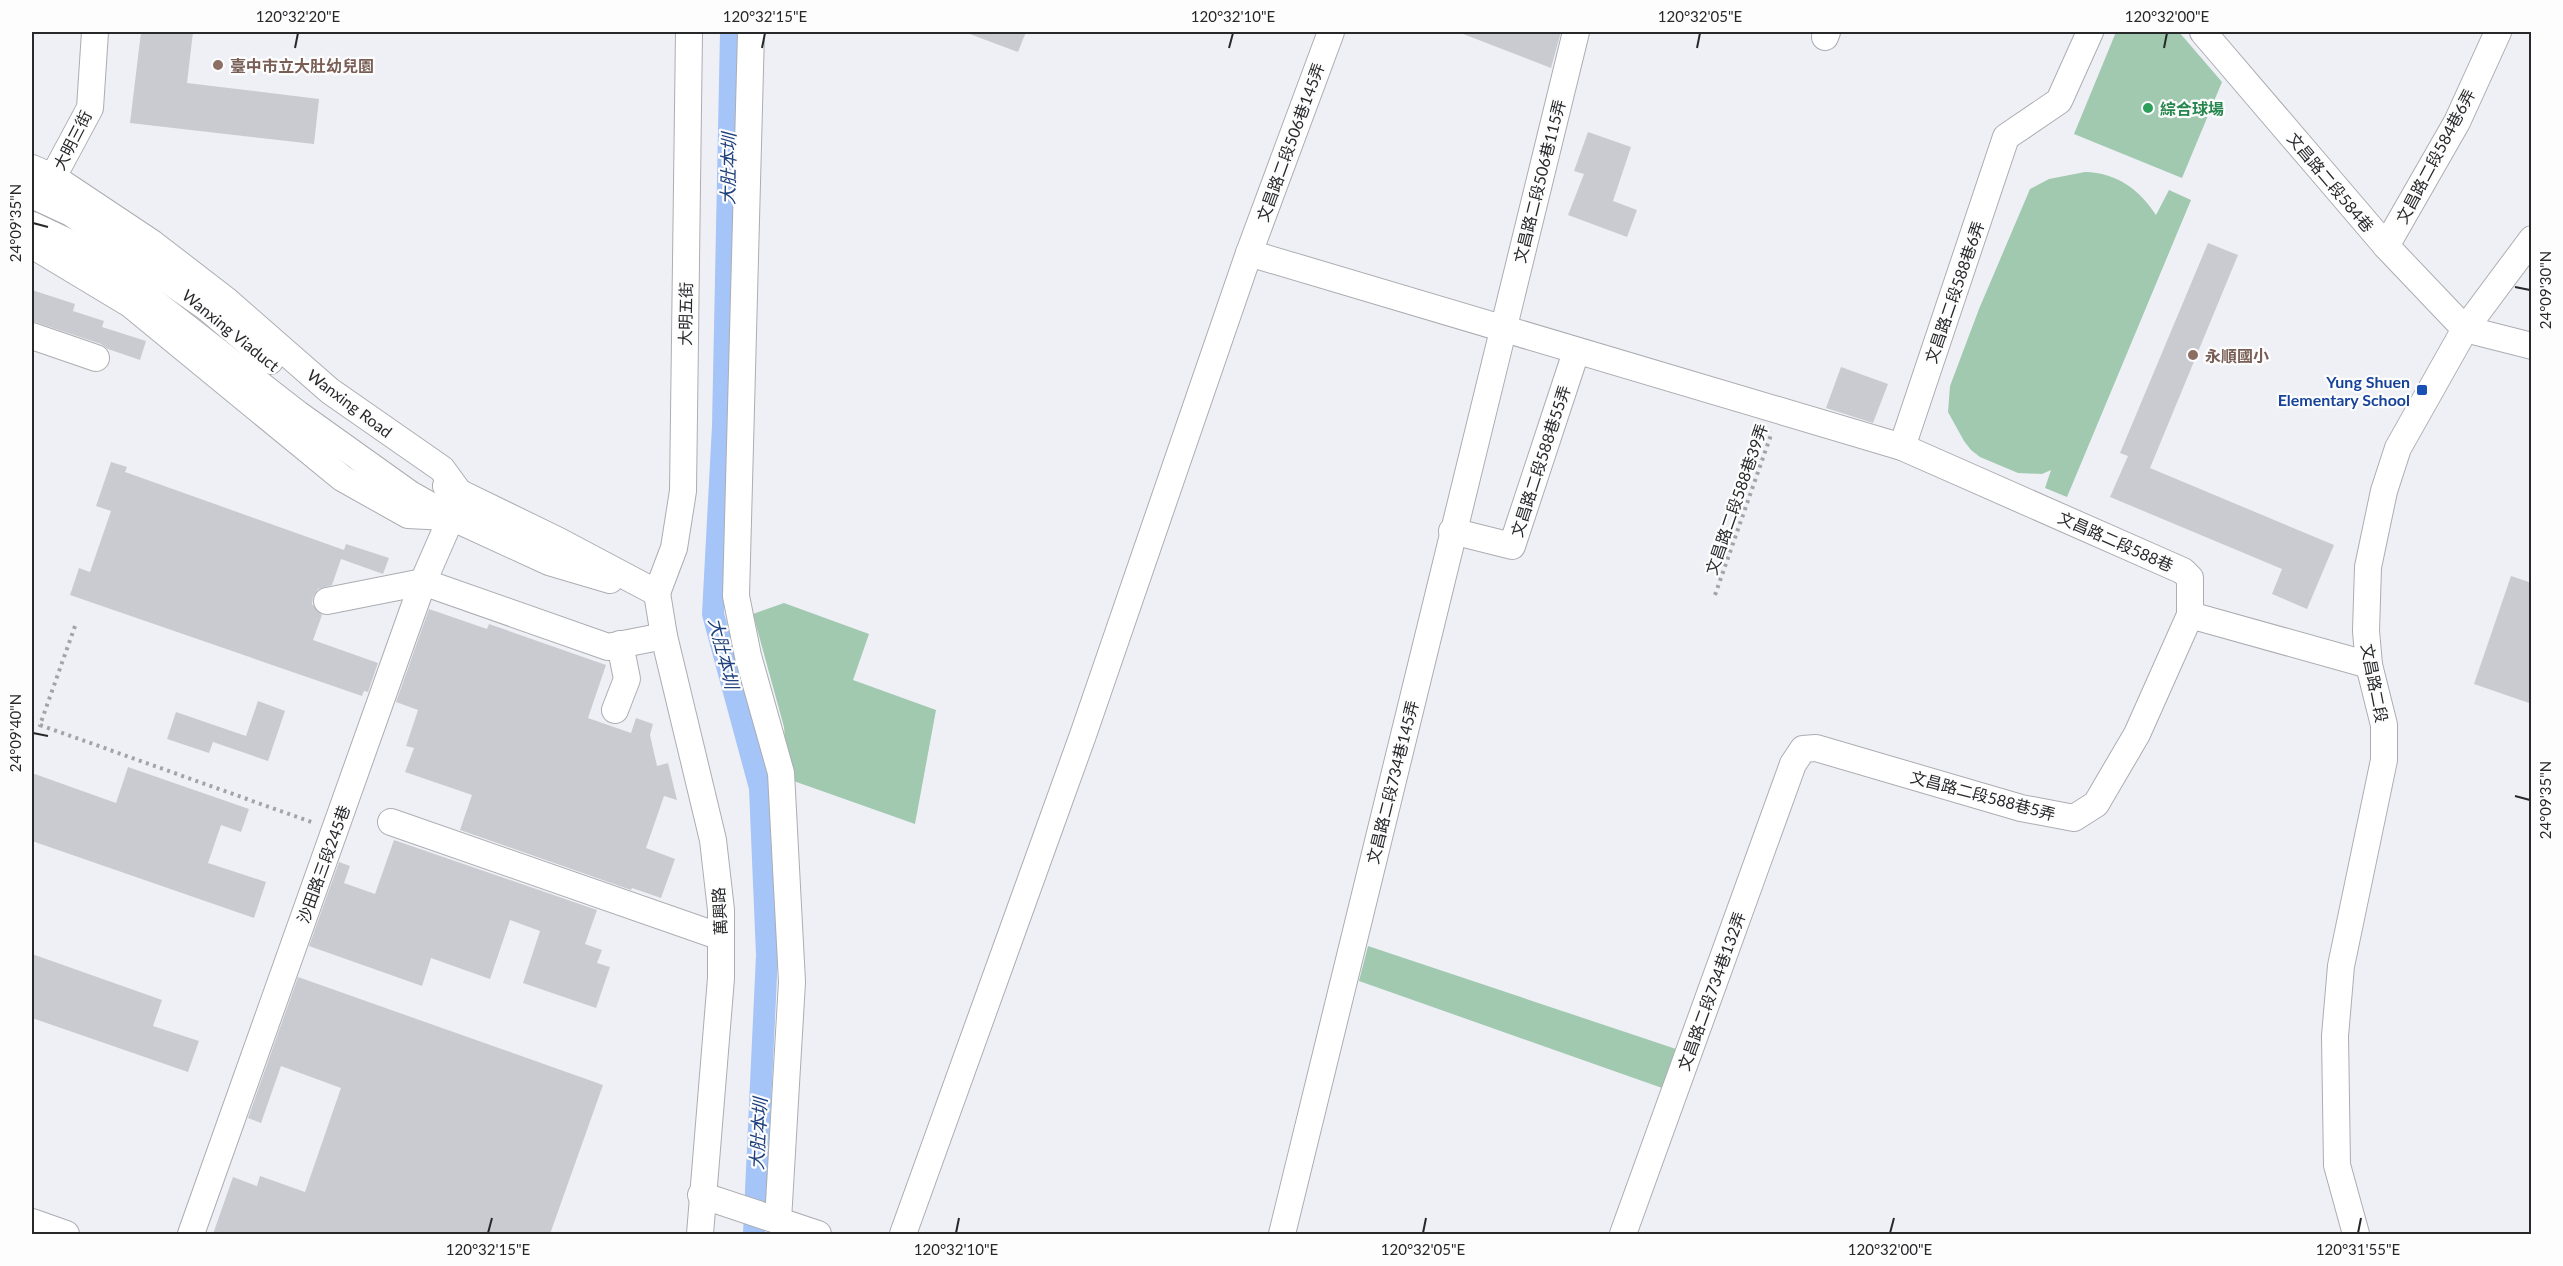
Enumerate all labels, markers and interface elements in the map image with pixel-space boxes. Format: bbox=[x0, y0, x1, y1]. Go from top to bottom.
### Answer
text: 120°32'20"E bbox=[256, 7, 340, 25]
text: 120°32'15"E bbox=[723, 7, 807, 25]
text: 120°32'10"E bbox=[1191, 7, 1275, 25]
text: 120°32'05"E bbox=[1658, 7, 1742, 25]
text: 120°32'00"E bbox=[2125, 7, 2209, 25]
place label: 臺中市立大肚幼兒園 bbox=[230, 56, 374, 75]
marker: 臺中市立大肚幼兒園 bbox=[211, 58, 225, 72]
street label: 文昌路二段506巷145弄 bbox=[1252, 60, 1328, 224]
street label: 文昌路二段584巷6弄 bbox=[2392, 86, 2478, 226]
street label: 文昌路二段506巷115弄 bbox=[1509, 97, 1569, 265]
place label: 綜合球場 bbox=[2160, 99, 2224, 118]
marker: 綜合球場 bbox=[2141, 101, 2155, 115]
street label: 大明三街 bbox=[49, 107, 95, 173]
street label: 文昌路二段584巷 bbox=[2284, 128, 2378, 236]
water label: 大肚本圳 bbox=[716, 130, 740, 205]
text: 24°09'35"N bbox=[6, 184, 24, 262]
street label: 文昌路二段588巷6弄 bbox=[1921, 218, 1987, 366]
text: 24°09'30"N bbox=[2536, 251, 2554, 329]
street label: 大明五街 bbox=[675, 282, 695, 346]
street label: Wanxing Viaduct bbox=[179, 285, 283, 375]
place label: 永順國小 bbox=[2205, 346, 2269, 365]
marker: 永順國小 bbox=[2186, 348, 2200, 362]
street label: Wanxing Road bbox=[304, 365, 396, 441]
place label: Yung Shuen Elementary School bbox=[2278, 372, 2410, 409]
street label: 文昌路二段588巷55弄 bbox=[1506, 383, 1574, 539]
marker: Yung Shuen Elementary School bbox=[2415, 383, 2429, 397]
street label: 文昌路二段588巷39弄 bbox=[1701, 421, 1771, 577]
street label: 文昌路二段588巷 bbox=[2056, 507, 2176, 575]
water label: 大肚本圳 bbox=[705, 615, 744, 694]
street label: 文昌路二段 bbox=[2358, 642, 2392, 724]
text: 24°09'40"N bbox=[6, 694, 24, 772]
street label: 文昌路二段734巷145弄 bbox=[1362, 698, 1422, 866]
text: 24°09'35"N bbox=[2536, 761, 2554, 839]
street label: 文昌路二段588巷5弄 bbox=[1909, 767, 2057, 823]
street label: 沙田路三段245巷 bbox=[293, 803, 353, 925]
street label: 萬興路 bbox=[708, 887, 730, 935]
street label: 文昌路二段734巷132弄 bbox=[1673, 909, 1749, 1073]
water label: 大肚本圳 bbox=[745, 1094, 771, 1171]
text: 120°32'15"E bbox=[446, 1240, 530, 1258]
text: 120°32'10"E bbox=[914, 1240, 998, 1258]
text: 120°32'05"E bbox=[1381, 1240, 1465, 1258]
text: 120°32'00"E bbox=[1848, 1240, 1932, 1258]
text: 120°31'55"E bbox=[2316, 1240, 2400, 1258]

